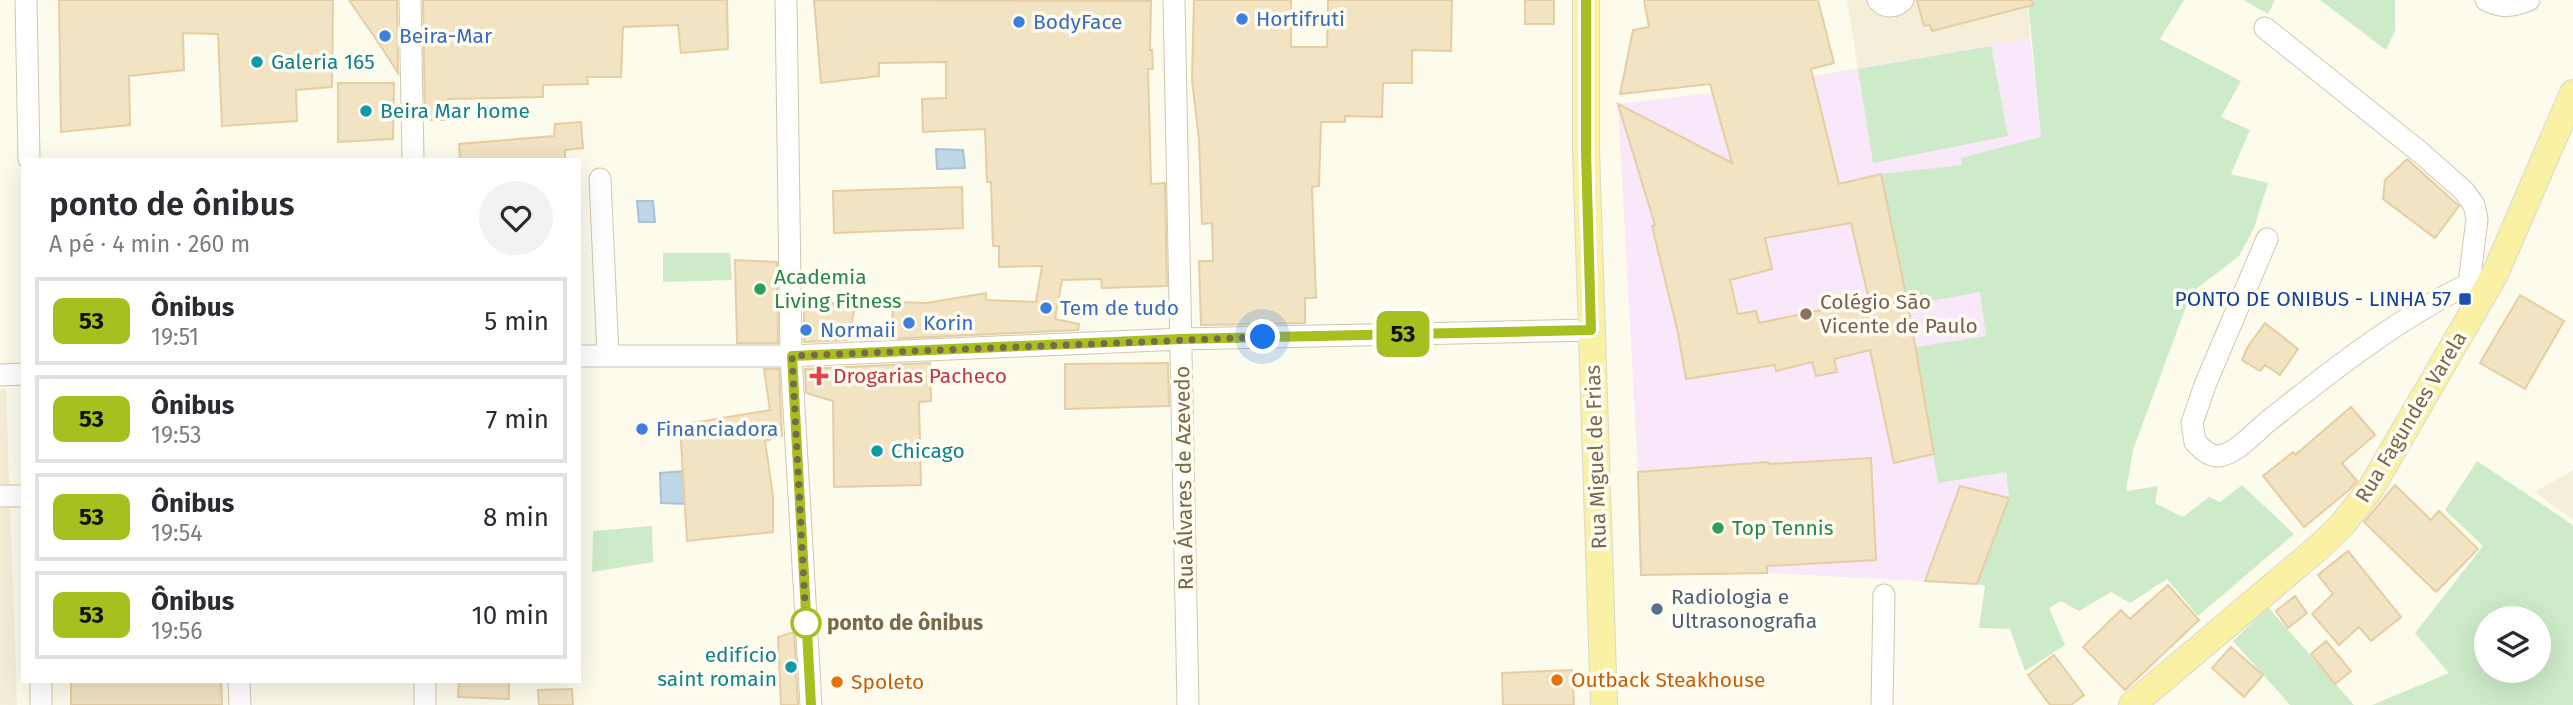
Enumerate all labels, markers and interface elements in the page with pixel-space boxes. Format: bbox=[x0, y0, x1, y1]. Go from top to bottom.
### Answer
place label: Hortifruti bbox=[1256, 6, 1345, 32]
place label: BodyFace bbox=[1033, 9, 1122, 35]
marker: Hortifruti bbox=[1234, 11, 1250, 27]
marker: BodyFace bbox=[1011, 14, 1027, 30]
place label: Beira-Mar bbox=[399, 23, 492, 49]
marker: Beira-Mar bbox=[377, 28, 393, 44]
place label: Galeria 165 bbox=[271, 49, 375, 75]
marker: Galeria 165 bbox=[249, 54, 265, 70]
place label: Beira Mar home bbox=[380, 98, 530, 124]
marker: Beira Mar home bbox=[358, 103, 374, 119]
button: heart bbox=[479, 181, 553, 255]
text: ponto de ônibus bbox=[49, 184, 294, 224]
text: A pé · 4 min · 260 m bbox=[49, 230, 250, 258]
place label: Academia Living Fitness bbox=[774, 264, 902, 314]
marker: Academia Living Fitness bbox=[752, 281, 768, 297]
place label: PONTO DE ONIBUS - LINHA 57 bbox=[2175, 286, 2451, 312]
place label: Colégio São Vicente de Paulo bbox=[1820, 289, 1978, 339]
marker: PONTO DE ONIBUS - LINHA 57 bbox=[2457, 291, 2473, 307]
text: Ônibus bbox=[151, 292, 234, 323]
place label: Tem de tudo bbox=[1060, 295, 1179, 321]
marker: Tem de tudo bbox=[1038, 300, 1054, 316]
text: 5 min bbox=[484, 306, 549, 337]
marker: Colégio São Vicente de Paulo bbox=[1798, 306, 1814, 322]
text: 53 bbox=[79, 307, 104, 335]
place label: Korin bbox=[923, 310, 974, 336]
line badge: 53 bbox=[1372, 311, 1434, 357]
marker: Korin bbox=[901, 315, 917, 331]
place label: Normaii bbox=[820, 317, 896, 343]
your location bbox=[1245, 319, 1280, 354]
text: 53 bbox=[1390, 320, 1416, 348]
marker: Normaii bbox=[798, 322, 814, 338]
text: 19:51 bbox=[151, 323, 199, 351]
street label: Rua Fagundes Varela bbox=[2350, 327, 2472, 507]
place label: Drogarias Pacheco bbox=[833, 363, 1007, 389]
street label: Rua Miguel de Frias bbox=[1580, 364, 1612, 550]
street label: Rua Álvares de Azevedo bbox=[1169, 366, 1199, 590]
marker: Drogarias Pacheco bbox=[811, 368, 827, 384]
text: Ônibus bbox=[151, 390, 234, 421]
text: 7 min bbox=[486, 404, 549, 435]
text: 53 bbox=[79, 405, 104, 433]
place label: Financiadora bbox=[656, 416, 779, 442]
text: 19:53 bbox=[151, 421, 202, 449]
marker: Financiadora bbox=[634, 421, 650, 437]
place label: Chicago bbox=[891, 438, 965, 464]
marker: Chicago bbox=[869, 443, 885, 459]
text: Ônibus bbox=[151, 488, 234, 519]
text: 8 min bbox=[483, 502, 549, 533]
text: 53 bbox=[79, 503, 104, 531]
place label: Top Tennis bbox=[1732, 515, 1834, 541]
text: 19:54 bbox=[151, 519, 202, 547]
marker: Top Tennis bbox=[1710, 520, 1726, 536]
place label: Radiologia e Ultrasonografia bbox=[1671, 584, 1817, 634]
text: Ônibus bbox=[151, 586, 234, 617]
text: 10 min bbox=[471, 600, 549, 631]
text: 53 bbox=[79, 601, 104, 629]
marker: Radiologia e Ultrasonografia bbox=[1649, 601, 1665, 617]
map controls bbox=[2474, 606, 2551, 683]
button: layers bbox=[2474, 606, 2551, 683]
marker: ponto de ônibus bbox=[791, 608, 821, 638]
place label: ponto de ônibus bbox=[827, 610, 983, 636]
text: 19:56 bbox=[151, 617, 202, 645]
place label: edifício saint romain bbox=[657, 642, 777, 692]
marker: edifício saint romain bbox=[783, 659, 799, 675]
place label: Outback Steakhouse bbox=[1571, 667, 1766, 693]
place label: Spoleto bbox=[851, 669, 924, 695]
marker: Outback Steakhouse bbox=[1549, 672, 1565, 688]
marker: Spoleto bbox=[829, 674, 845, 690]

